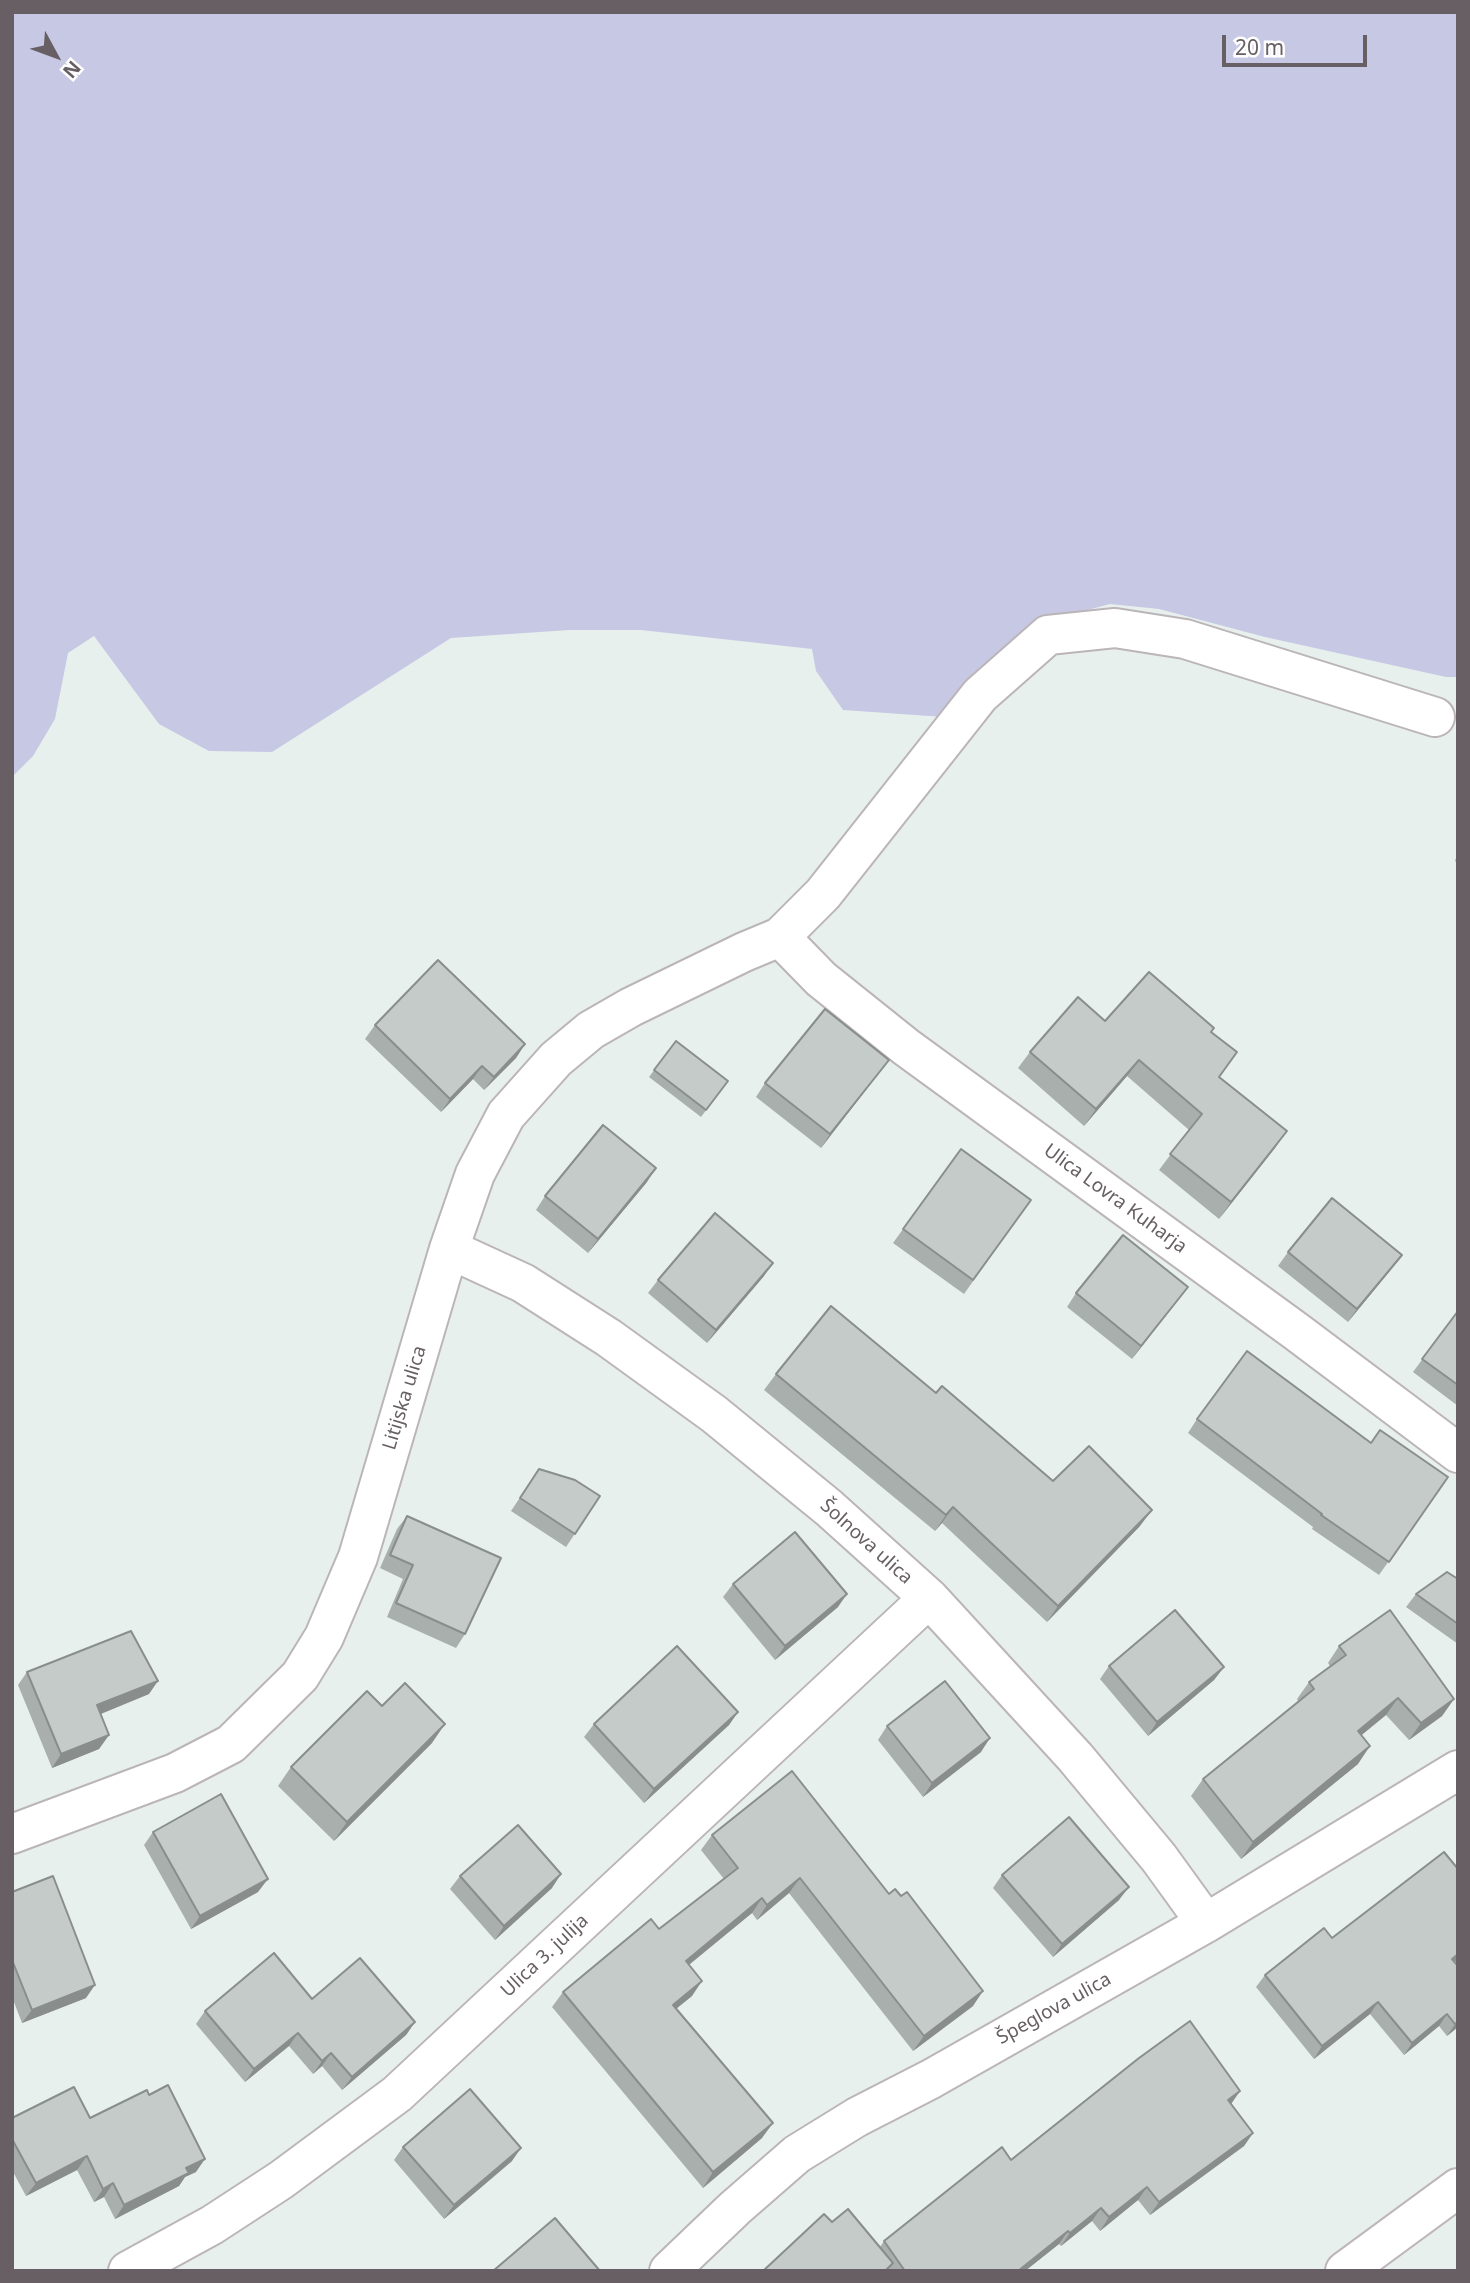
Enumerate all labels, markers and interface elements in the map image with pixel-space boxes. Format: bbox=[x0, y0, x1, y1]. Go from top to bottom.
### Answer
north arrow bbox=[21, 21, 91, 91]
scale bar bbox=[1225, 21, 1370, 65]
text: 20 m bbox=[1235, 33, 1284, 61]
text: N bbox=[57, 55, 87, 84]
street label: Ulica Lovra Kuharja bbox=[1039, 1139, 1191, 1259]
street label: Litijska ulica bbox=[378, 1343, 432, 1453]
street label: Šolnova ulica bbox=[815, 1495, 917, 1589]
street label: Ulica 3. julija bbox=[497, 1910, 593, 2002]
street label: Špeglova ulica bbox=[993, 1968, 1115, 2050]

